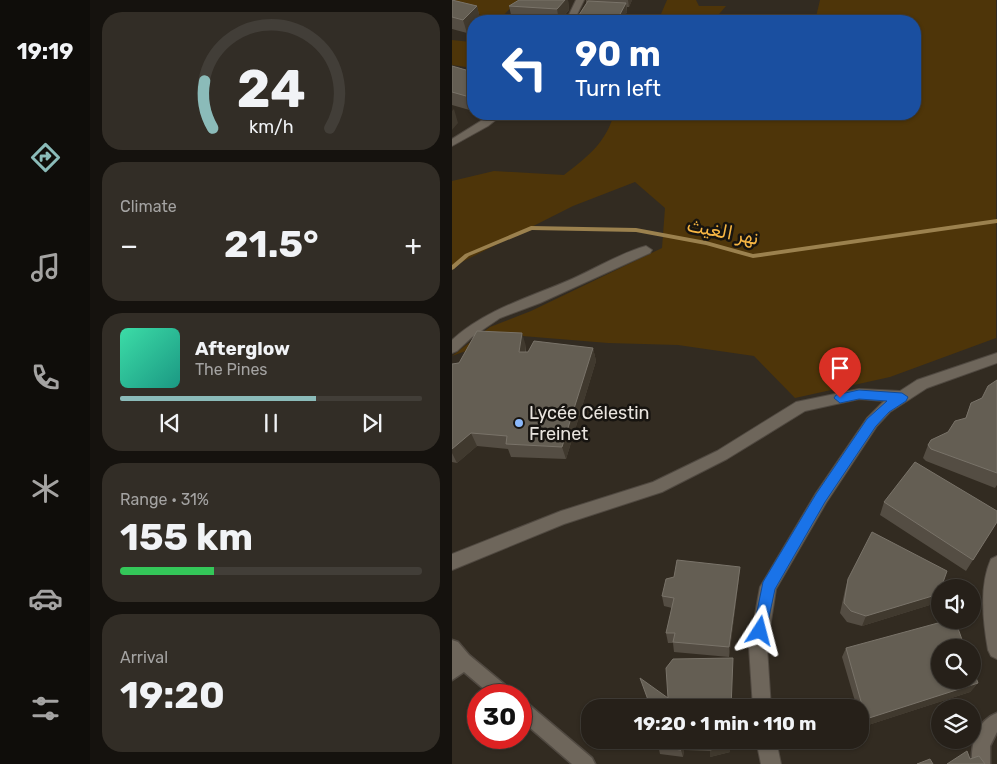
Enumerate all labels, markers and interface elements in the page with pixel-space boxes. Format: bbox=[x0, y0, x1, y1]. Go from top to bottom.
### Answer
text: 90 m bbox=[575, 33, 661, 75]
icon: left bbox=[492, 35, 557, 100]
text: 19:19 bbox=[17, 38, 73, 65]
text: 24 bbox=[236, 58, 306, 120]
text: Turn left bbox=[575, 75, 661, 102]
text: km/h bbox=[249, 116, 293, 137]
icon: directions bbox=[28, 140, 63, 175]
text: Climate bbox=[120, 197, 177, 216]
water label: نهر الغيث bbox=[685, 213, 761, 250]
text: 21.5° bbox=[224, 221, 319, 267]
text: − bbox=[120, 229, 138, 262]
text: + bbox=[405, 229, 422, 262]
icon: music bbox=[28, 250, 63, 285]
text: Afterglow bbox=[195, 337, 290, 360]
pin bbox=[819, 347, 861, 398]
icon: arrive bbox=[826, 354, 854, 382]
icon: phone bbox=[28, 360, 63, 395]
text: The Pines bbox=[195, 360, 268, 379]
place label: Lycée Célestin Freinet bbox=[529, 402, 650, 445]
icon: previous bbox=[156, 409, 184, 437]
icon: pause bbox=[257, 409, 285, 437]
icon: next bbox=[358, 409, 386, 437]
marker: Lycée Célestin Freinet bbox=[513, 417, 525, 429]
icon: climate bbox=[28, 471, 63, 506]
text: Range · 31% bbox=[120, 490, 209, 509]
text: 155 km bbox=[120, 514, 253, 560]
map controls bbox=[931, 579, 981, 749]
button: sound bbox=[931, 579, 981, 629]
icon: car bbox=[28, 581, 63, 616]
position arrow bbox=[733, 604, 785, 656]
button: search bbox=[931, 639, 981, 689]
text: Arrival bbox=[120, 648, 168, 667]
text: 19:20 bbox=[120, 672, 225, 718]
speed limit sign: 30 bbox=[467, 684, 532, 749]
icon: filters bbox=[28, 691, 63, 726]
button: layers bbox=[931, 699, 981, 749]
text: 19:20 · 1 min · 110 m bbox=[634, 712, 816, 735]

